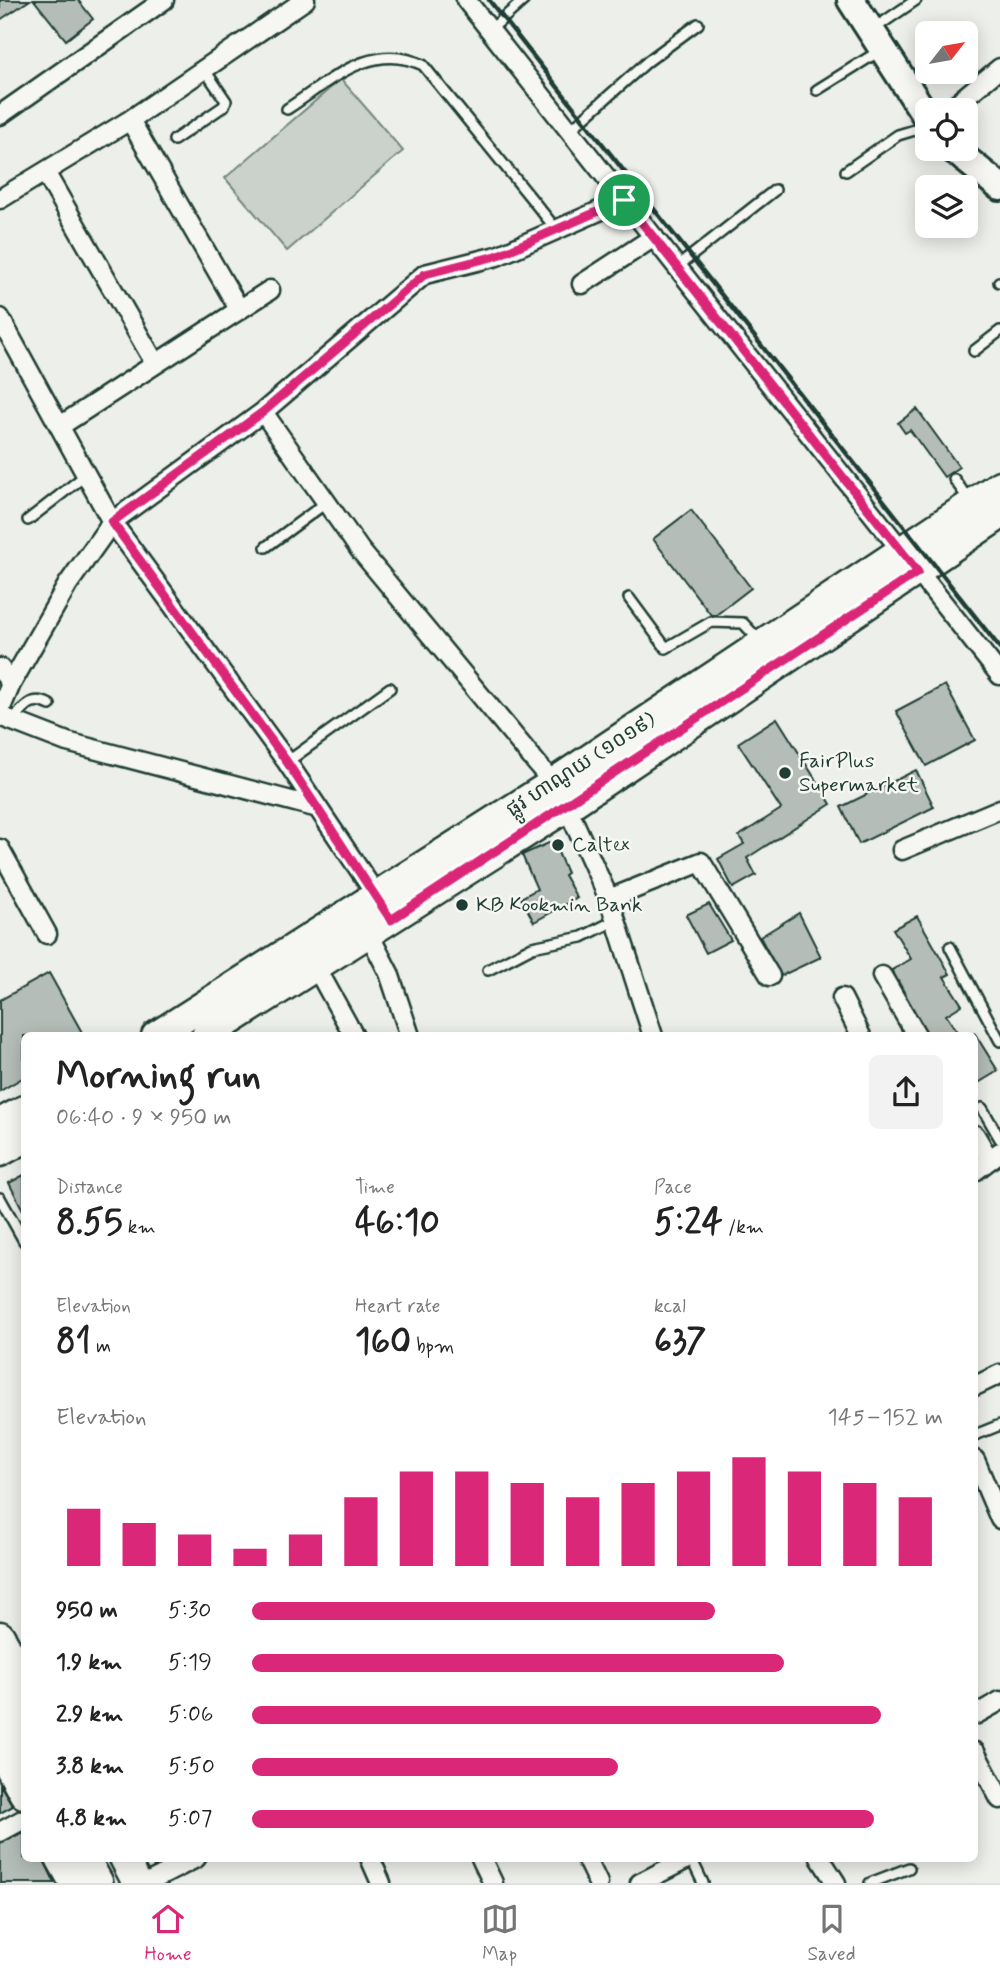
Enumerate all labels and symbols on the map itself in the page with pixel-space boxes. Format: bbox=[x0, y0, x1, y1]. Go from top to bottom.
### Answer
north arrow bbox=[915, 21, 978, 84]
pin bbox=[594, 170, 654, 230]
street label: ផ្លូវ ហាណូយ (១០១៩) bbox=[501, 706, 664, 827]
place label: FairPlus Supermarket bbox=[799, 747, 919, 799]
marker: FairPlus Supermarket bbox=[777, 765, 793, 781]
place label: Caltex bbox=[572, 831, 630, 859]
marker: Caltex bbox=[550, 837, 566, 853]
place label: KB Kookmin Bank bbox=[476, 891, 642, 919]
marker: KB Kookmin Bank bbox=[454, 897, 470, 913]

